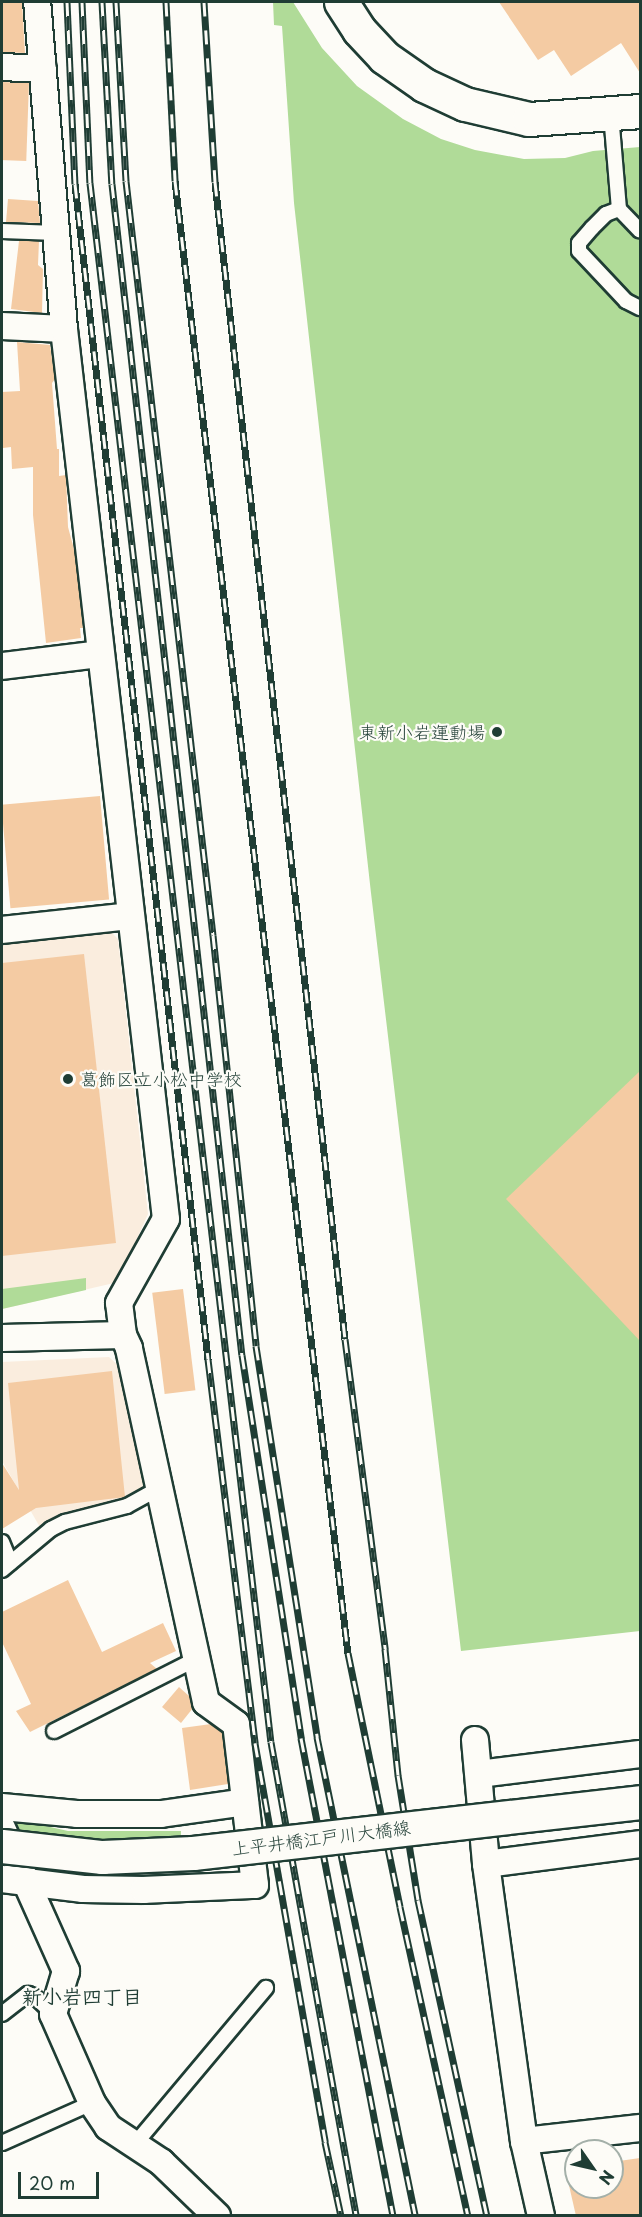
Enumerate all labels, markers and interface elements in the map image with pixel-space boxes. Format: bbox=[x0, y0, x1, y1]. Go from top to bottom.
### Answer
place label: 東新小岩運動場 bbox=[359, 721, 485, 743]
marker: 東新小岩運動場 bbox=[490, 725, 504, 739]
place label: 葛飾区立小松中学校 bbox=[80, 1068, 242, 1090]
marker: 葛飾区立小松中学校 bbox=[61, 1072, 75, 1086]
street label: 上平井橋江戸川大橋線 bbox=[230, 1816, 412, 1860]
district label: 新小岩四丁目 bbox=[22, 1984, 142, 2008]
north arrow bbox=[564, 2139, 624, 2199]
scale bar bbox=[21, 2160, 102, 2198]
text: N bbox=[594, 2166, 621, 2190]
text: 20 m bbox=[29, 2169, 75, 2196]

